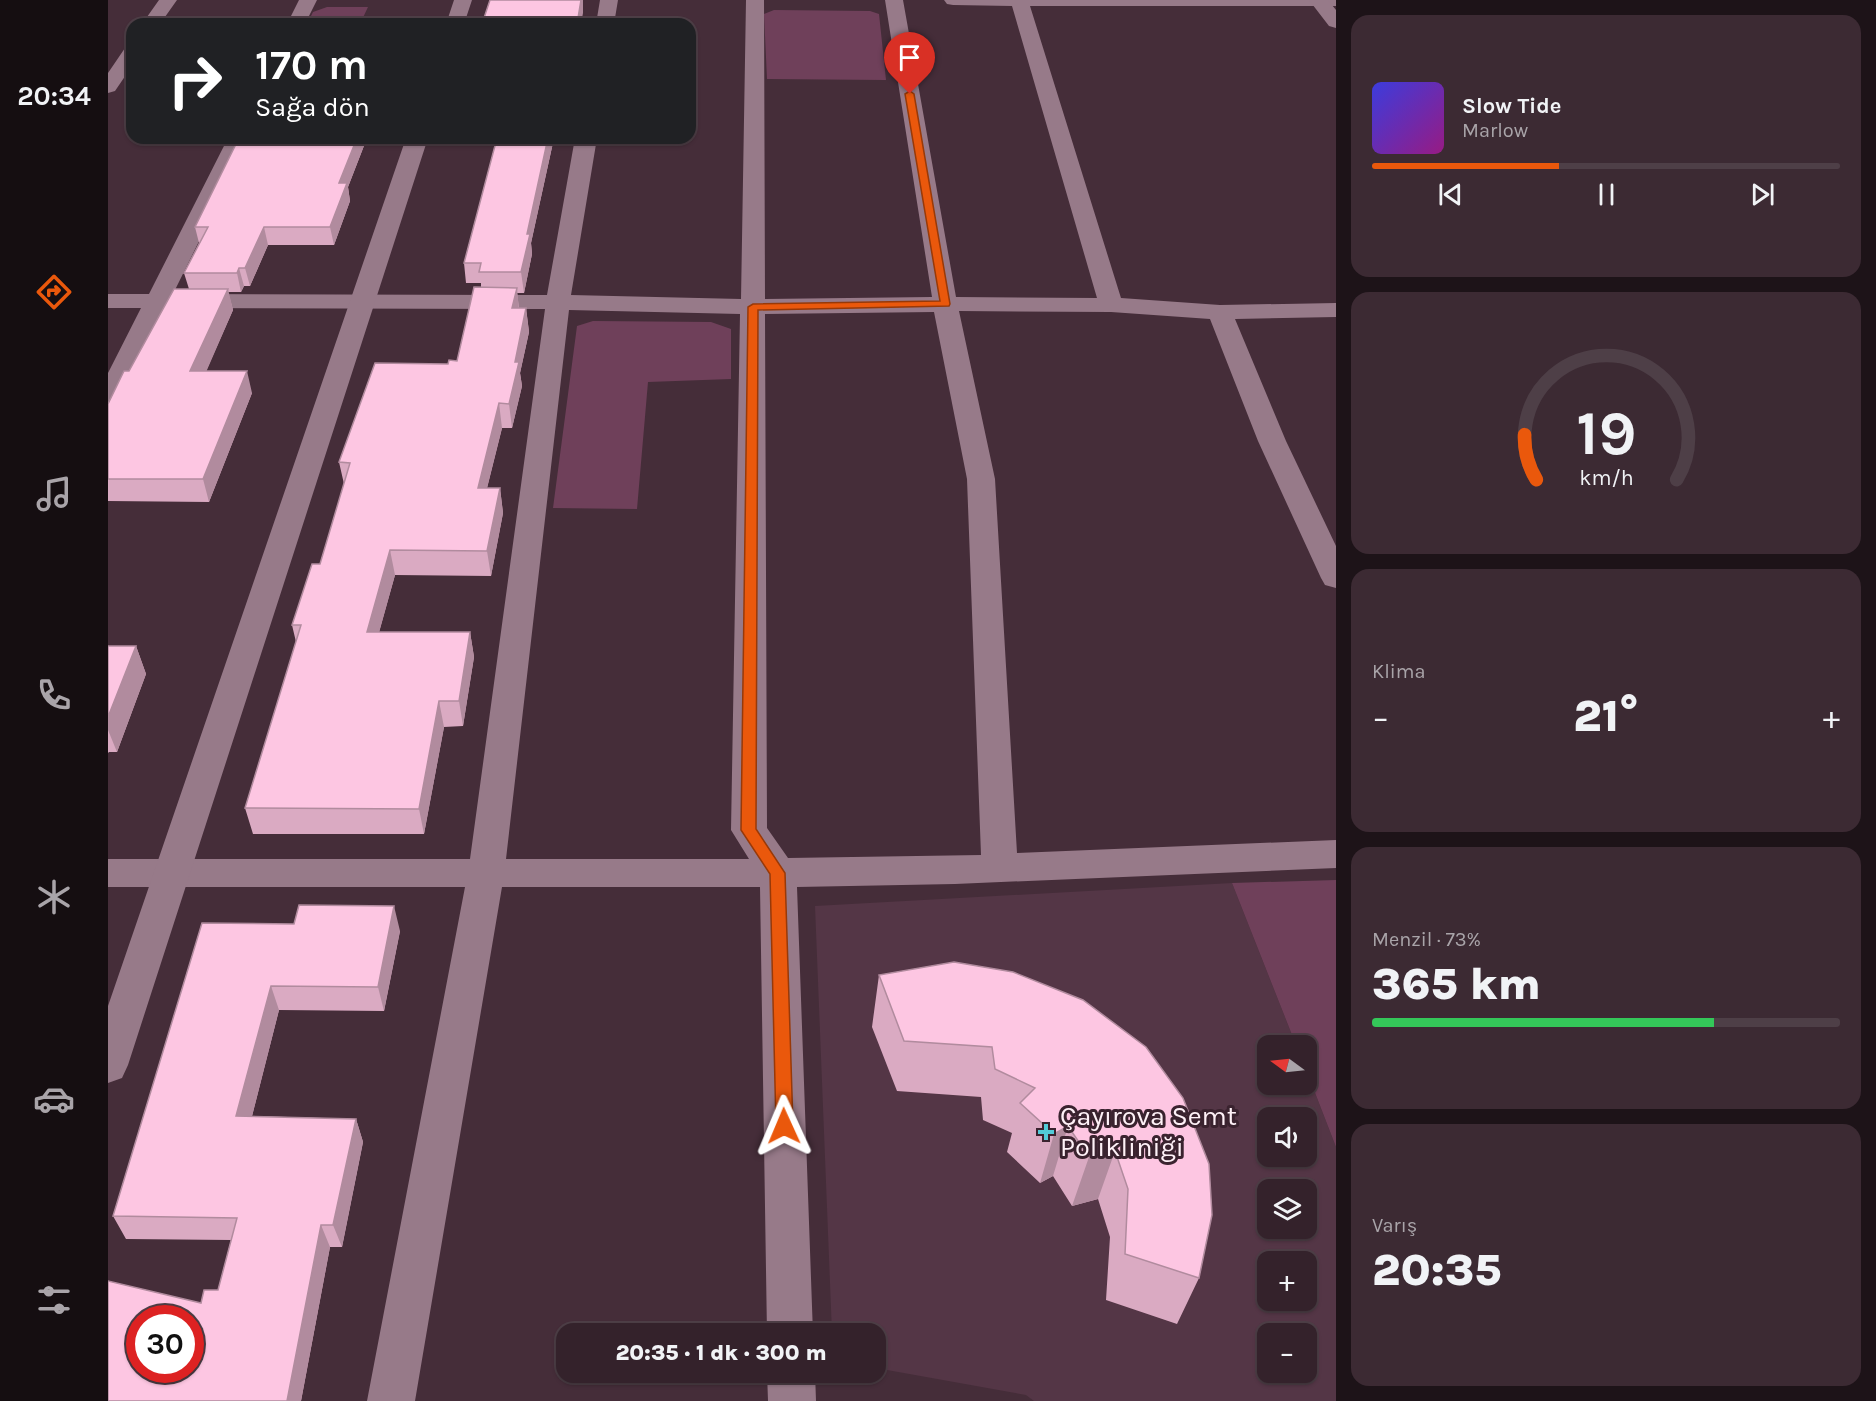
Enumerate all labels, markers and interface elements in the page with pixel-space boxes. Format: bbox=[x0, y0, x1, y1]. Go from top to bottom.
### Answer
pin bbox=[884, 32, 935, 94]
text: 170 m bbox=[255, 40, 368, 90]
icon: arrive bbox=[893, 41, 926, 74]
icon: right bbox=[156, 42, 234, 120]
text: 20:34 bbox=[17, 80, 91, 112]
text: Sağa dön bbox=[255, 91, 370, 123]
text: Slow Tide bbox=[1462, 93, 1562, 119]
text: Marlow bbox=[1462, 119, 1528, 142]
icon: previous bbox=[1434, 178, 1467, 211]
icon: pause bbox=[1590, 178, 1623, 211]
icon: next bbox=[1746, 178, 1779, 211]
icon: directions bbox=[33, 271, 75, 313]
text: 19 bbox=[1576, 397, 1636, 470]
text: km/h bbox=[1579, 466, 1633, 491]
icon: music bbox=[33, 473, 75, 515]
text: Klima bbox=[1372, 660, 1425, 683]
icon: phone bbox=[33, 674, 75, 716]
text: 21° bbox=[1573, 690, 1639, 742]
text: − bbox=[1372, 698, 1389, 736]
text: + bbox=[1823, 698, 1840, 736]
icon: climate bbox=[33, 876, 75, 918]
text: Menzil · 73% bbox=[1372, 928, 1481, 951]
text: 365 km bbox=[1372, 958, 1541, 1010]
north arrow bbox=[1257, 1035, 1317, 1095]
map controls bbox=[1257, 1035, 1317, 1383]
icon: car bbox=[33, 1078, 75, 1120]
position arrow bbox=[752, 1094, 816, 1158]
place label: Çayırova Semt Polikliniği bbox=[1060, 1100, 1237, 1163]
button: sound bbox=[1257, 1107, 1317, 1167]
marker: Çayırova Semt Polikliniği bbox=[1037, 1123, 1055, 1141]
button: layers bbox=[1257, 1179, 1317, 1239]
text: Varış bbox=[1372, 1214, 1417, 1237]
text: 20:35 bbox=[1372, 1244, 1501, 1296]
button: + bbox=[1257, 1251, 1317, 1311]
icon: filters bbox=[33, 1279, 75, 1321]
speed limit sign: 30 bbox=[126, 1305, 204, 1383]
button: − bbox=[1257, 1323, 1317, 1383]
text: 20:35 · 1 dk · 300 m bbox=[615, 1340, 827, 1366]

